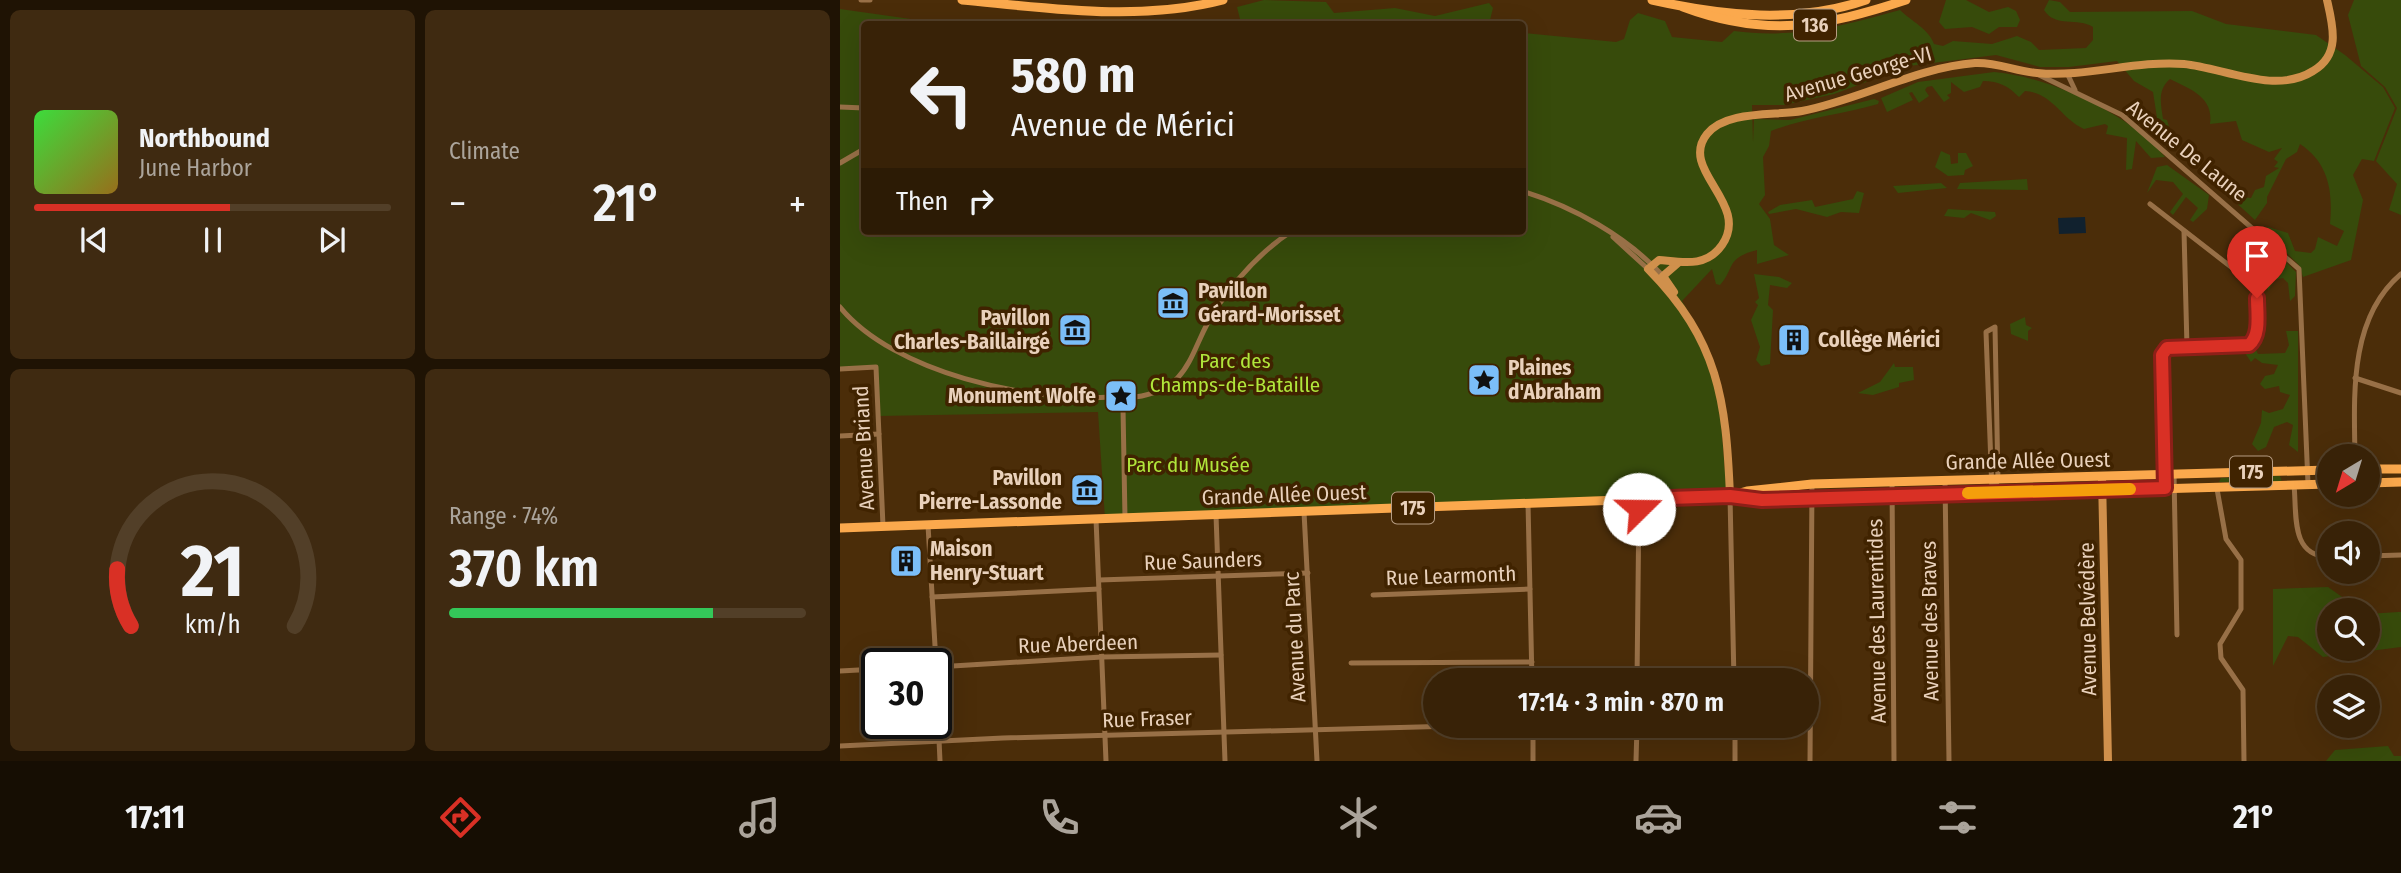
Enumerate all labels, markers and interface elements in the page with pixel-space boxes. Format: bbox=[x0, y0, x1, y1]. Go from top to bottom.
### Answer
road number: 136 bbox=[1794, 10, 1836, 41]
street label: Avenue George-VI bbox=[1781, 41, 1935, 107]
text: 580 m bbox=[1011, 46, 1135, 105]
icon: left bbox=[896, 49, 987, 140]
street label: Avenue De Laune bbox=[2122, 95, 2252, 207]
text: Avenue de Mérici bbox=[1011, 106, 1235, 144]
text: Northbound bbox=[139, 123, 270, 154]
text: Climate bbox=[449, 137, 520, 165]
text: June Harbor bbox=[139, 154, 252, 182]
text: 21° bbox=[593, 172, 662, 235]
text: − bbox=[449, 181, 466, 227]
text: + bbox=[789, 181, 806, 227]
icon: right bbox=[962, 182, 1000, 220]
text: Then bbox=[896, 186, 948, 217]
icon: previous bbox=[75, 221, 113, 259]
icon: pause bbox=[194, 221, 232, 259]
icon: next bbox=[313, 221, 351, 259]
pin bbox=[2227, 226, 2287, 298]
icon: arrive bbox=[2238, 237, 2276, 275]
place label: Pavillon Gérard-Morisset bbox=[1198, 278, 1341, 328]
museum icon: Pavillon Gérard-Morisset bbox=[1154, 284, 1192, 322]
place label: Pavillon Charles-Baillairgé bbox=[894, 305, 1050, 355]
museum icon: Pavillon Charles-Baillairgé bbox=[1056, 311, 1094, 349]
building icon: Collège Mérici bbox=[1775, 321, 1813, 359]
place label: Collège Mérici bbox=[1818, 327, 1940, 353]
park label: Parc des Champs-de-Bataille bbox=[1150, 348, 1320, 398]
place label: Plaines d'Abraham bbox=[1508, 355, 1601, 405]
place icon: Plaines d'Abraham bbox=[1465, 361, 1503, 399]
place icon: Monument Wolfe bbox=[1102, 377, 1140, 415]
place label: Monument Wolfe bbox=[948, 383, 1096, 409]
street label: Avenue Briand bbox=[848, 385, 880, 511]
north arrow bbox=[2317, 444, 2380, 508]
map controls bbox=[2317, 444, 2380, 738]
street label: Grande Allée Ouest bbox=[1945, 447, 2111, 475]
park label: Parc du Musée bbox=[1126, 452, 1250, 478]
road number: 175 bbox=[2230, 457, 2272, 488]
place label: Pavillon Pierre-Lassonde bbox=[919, 465, 1062, 515]
museum icon: Pavillon Pierre-Lassonde bbox=[1068, 471, 1106, 509]
position arrow bbox=[1602, 472, 1676, 546]
street label: Grande Allée Ouest bbox=[1201, 479, 1367, 511]
road number: 175 bbox=[1392, 492, 1434, 524]
text: Range · 74% bbox=[449, 502, 558, 530]
street label: Avenue des Laurentides bbox=[1862, 518, 1892, 724]
button: sound bbox=[2317, 521, 2380, 584]
text: 21 bbox=[180, 528, 244, 615]
place label: Maison Henry-Stuart bbox=[930, 536, 1044, 586]
text: 370 km bbox=[449, 537, 599, 600]
street label: Avenue des Braves bbox=[1916, 541, 1944, 701]
building icon: Maison Henry-Stuart bbox=[887, 542, 925, 580]
street label: Avenue Belvédère bbox=[2074, 542, 2102, 696]
street label: Rue Saunders bbox=[1144, 546, 1263, 576]
street label: Rue Learmonth bbox=[1385, 561, 1517, 591]
street label: Avenue du Parc bbox=[1279, 571, 1311, 703]
button: search bbox=[2317, 598, 2380, 661]
text: km/h bbox=[185, 610, 240, 640]
street label: Rue Aberdeen bbox=[1018, 629, 1138, 659]
speed limit sign: 30 bbox=[861, 648, 952, 739]
button: layers bbox=[2317, 675, 2380, 738]
text: 17:14 · 3 min · 870 m bbox=[1518, 687, 1724, 718]
street label: Rue Fraser bbox=[1102, 704, 1193, 734]
icon: directions bbox=[436, 793, 485, 842]
icon: music bbox=[735, 793, 784, 842]
icon: phone bbox=[1035, 793, 1084, 842]
icon: climate bbox=[1334, 793, 1383, 842]
icon: car bbox=[1634, 793, 1683, 842]
icon: filters bbox=[1933, 793, 1982, 842]
text: 17:11 bbox=[125, 798, 185, 836]
text: 21° bbox=[2233, 798, 2276, 836]

